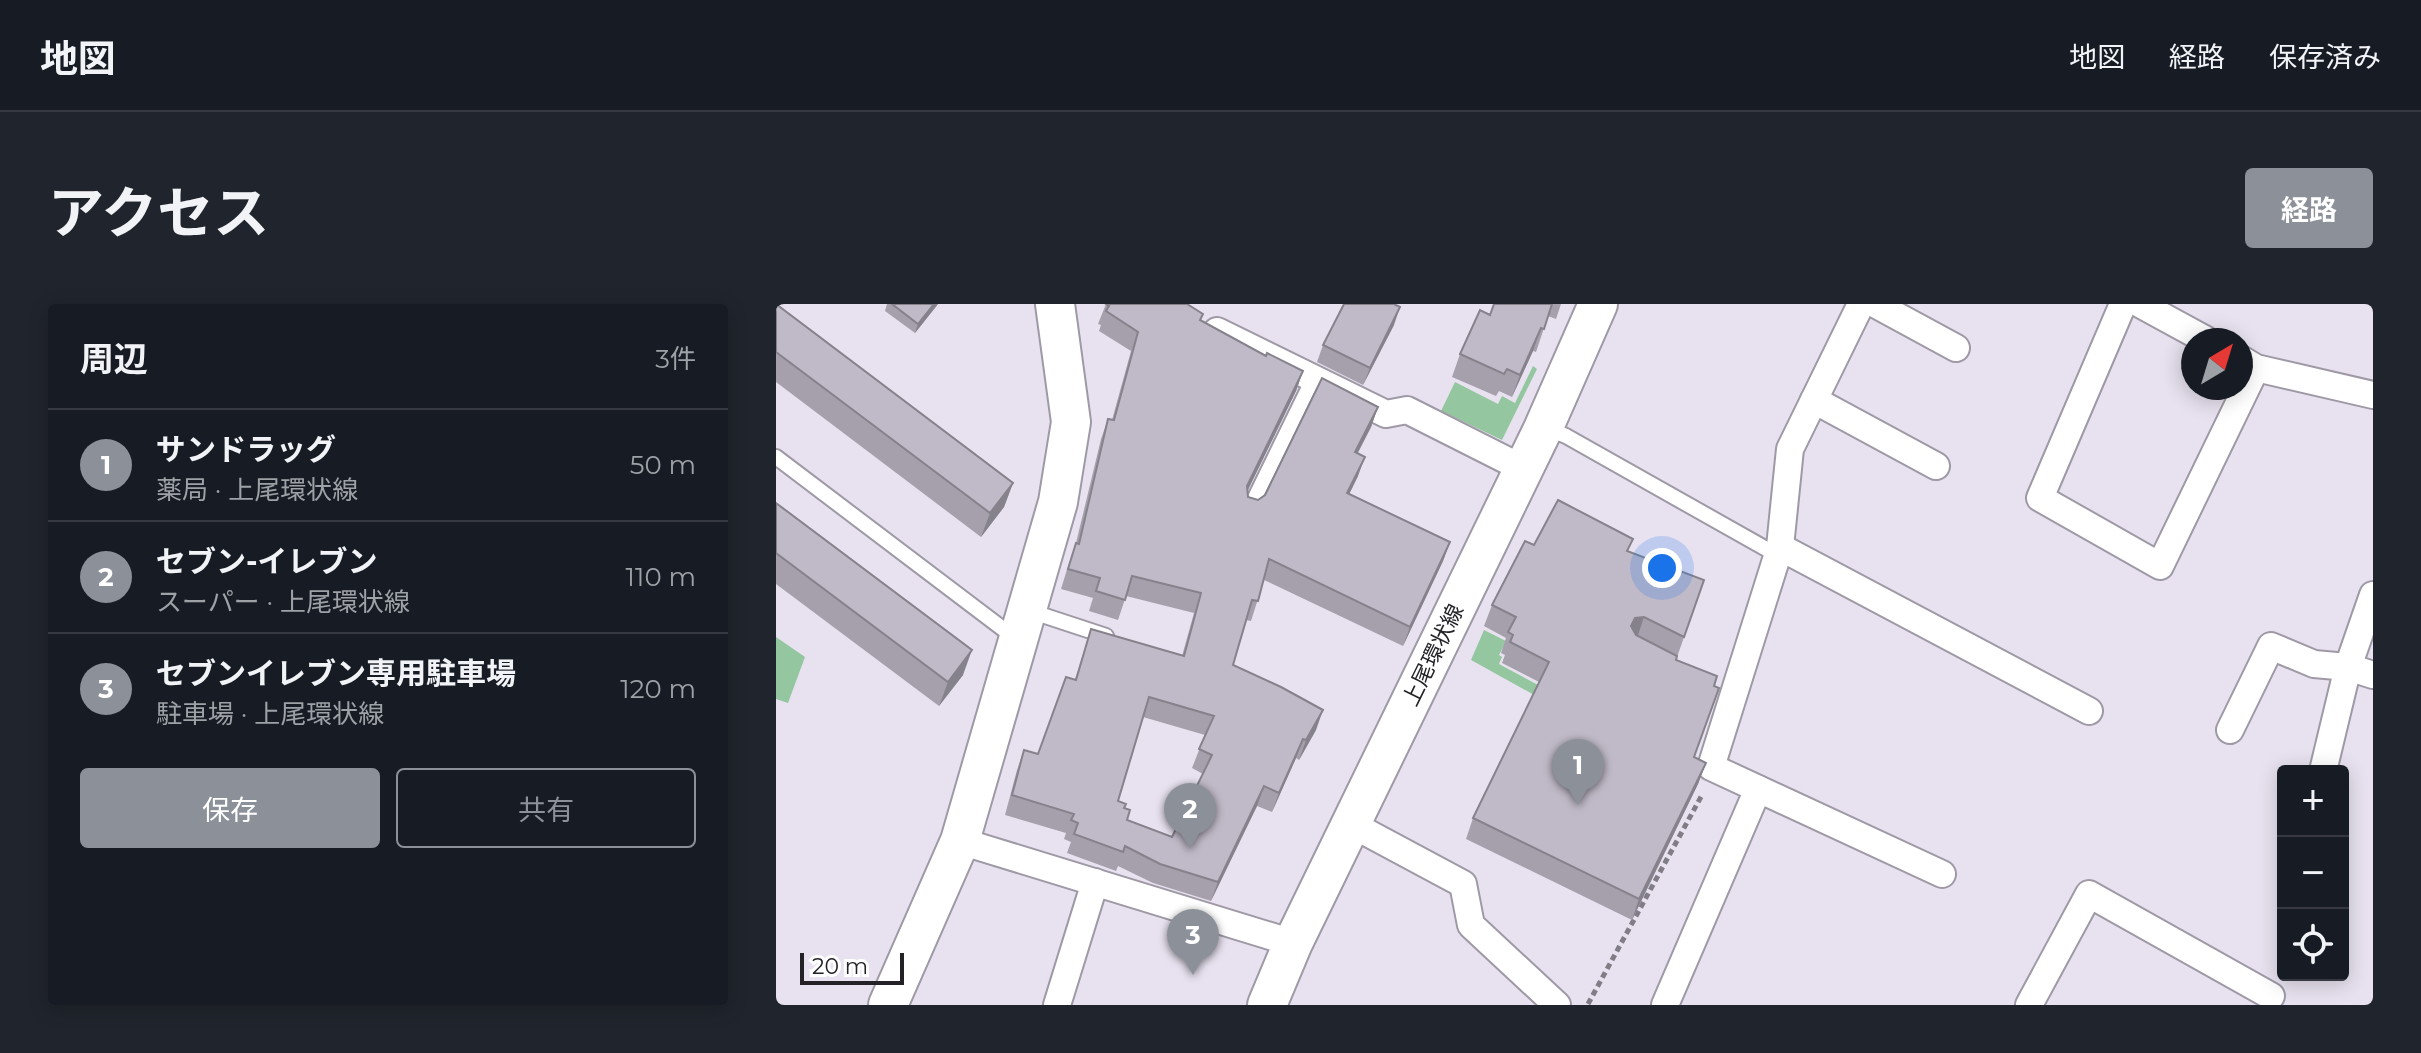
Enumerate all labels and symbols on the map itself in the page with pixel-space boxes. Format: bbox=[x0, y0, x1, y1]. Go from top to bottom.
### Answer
north arrow bbox=[2181, 328, 2253, 400]
your location bbox=[1642, 548, 1682, 588]
street label: 上尾環状線 bbox=[1397, 600, 1469, 710]
pin: 1 bbox=[1552, 739, 1604, 805]
pin: 2 bbox=[1164, 783, 1216, 849]
pin: 3 bbox=[1167, 909, 1219, 975]
scale bar bbox=[800, 949, 904, 985]

